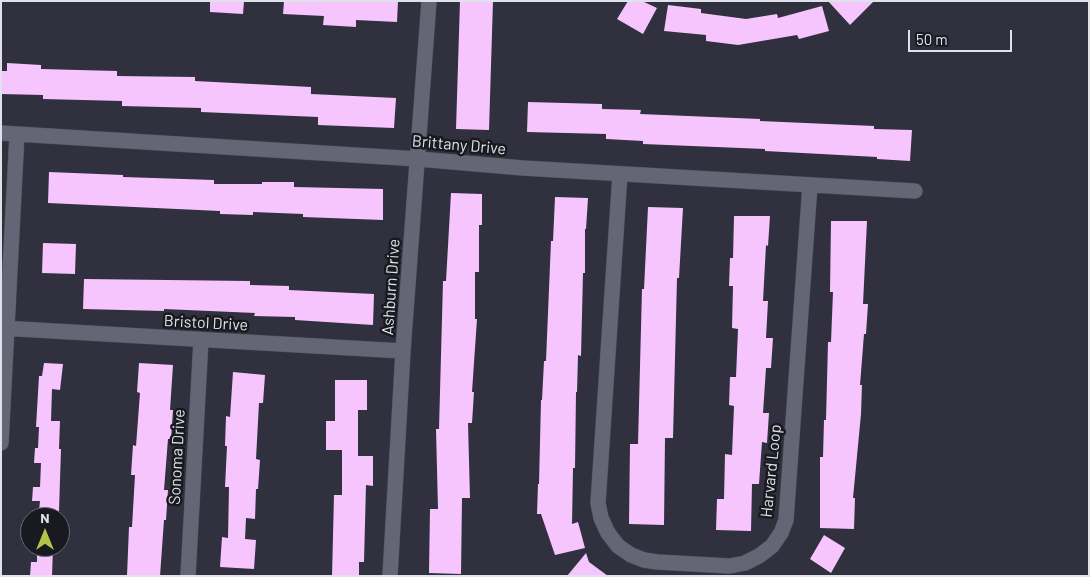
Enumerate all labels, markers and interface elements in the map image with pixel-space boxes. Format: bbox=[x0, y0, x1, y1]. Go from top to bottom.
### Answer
scale bar bbox=[910, 20, 1014, 52]
text: 50 m bbox=[916, 30, 948, 48]
street label: Brittany Drive bbox=[411, 131, 507, 159]
street label: Ashburn Drive bbox=[378, 238, 404, 336]
street label: Bristol Drive bbox=[163, 311, 249, 335]
street label: Sonoma Drive bbox=[165, 409, 189, 505]
street label: Harvard Loop bbox=[757, 423, 785, 519]
north arrow bbox=[20, 507, 70, 557]
text: N bbox=[40, 509, 50, 526]

